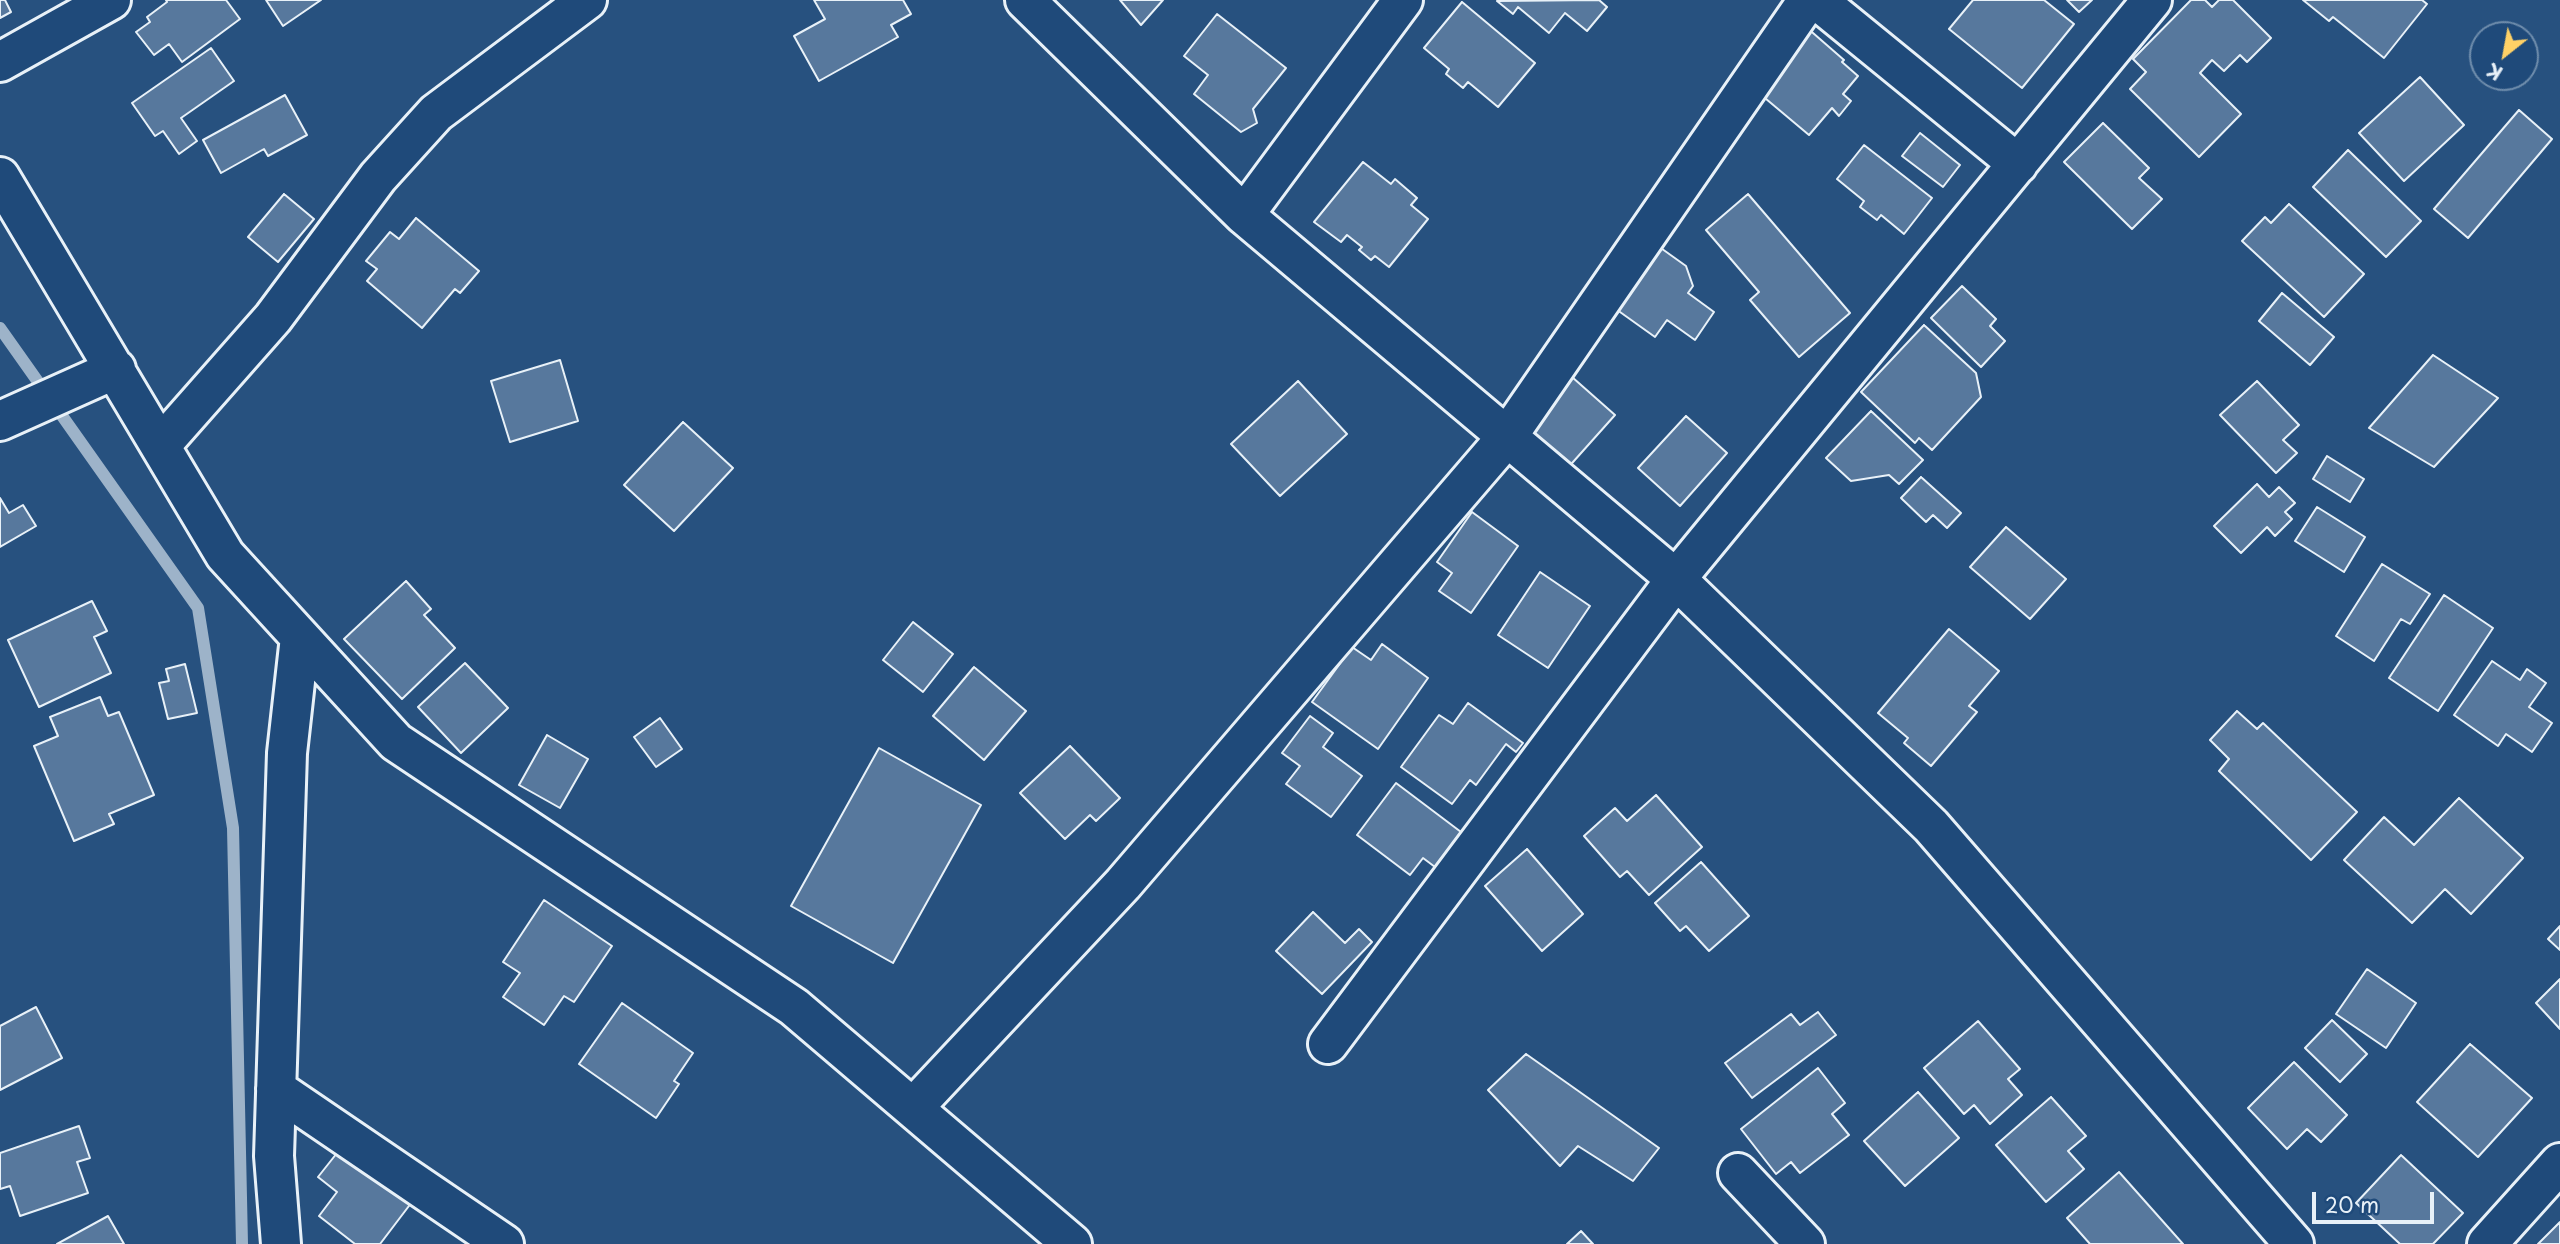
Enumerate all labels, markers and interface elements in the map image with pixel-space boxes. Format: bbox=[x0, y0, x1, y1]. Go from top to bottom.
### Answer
north arrow bbox=[2469, 21, 2539, 91]
text: K bbox=[2481, 57, 2507, 88]
scale bar bbox=[2315, 1178, 2438, 1222]
text: 20 m bbox=[2325, 1188, 2379, 1220]

